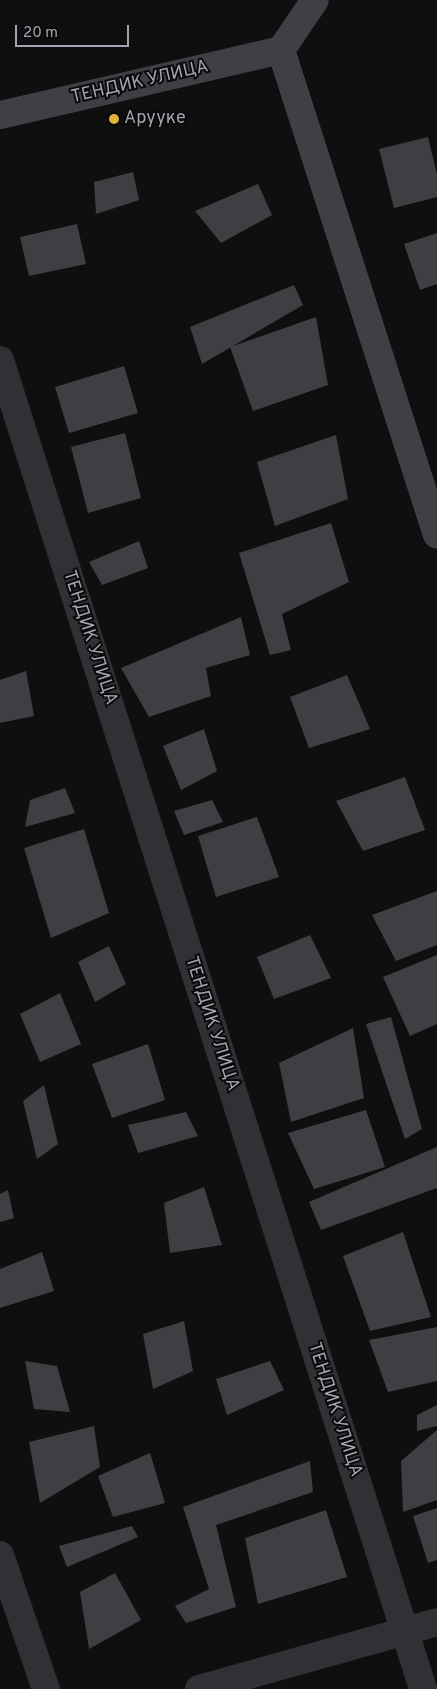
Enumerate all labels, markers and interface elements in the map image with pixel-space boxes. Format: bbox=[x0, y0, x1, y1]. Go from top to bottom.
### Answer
scale bar bbox=[18, 15, 131, 47]
text: 20 m bbox=[23, 24, 58, 43]
street label: ТЕНДИК УЛИЦА bbox=[69, 57, 211, 109]
place label: Арууке bbox=[124, 108, 186, 130]
marker: Арууке bbox=[108, 113, 120, 125]
street label: ТЕНДИК УЛИЦА bbox=[57, 568, 121, 708]
street label: ТЕНДИК УЛИЦА bbox=[179, 954, 243, 1094]
street label: ТЕНДИК УЛИЦА bbox=[302, 1340, 366, 1480]

